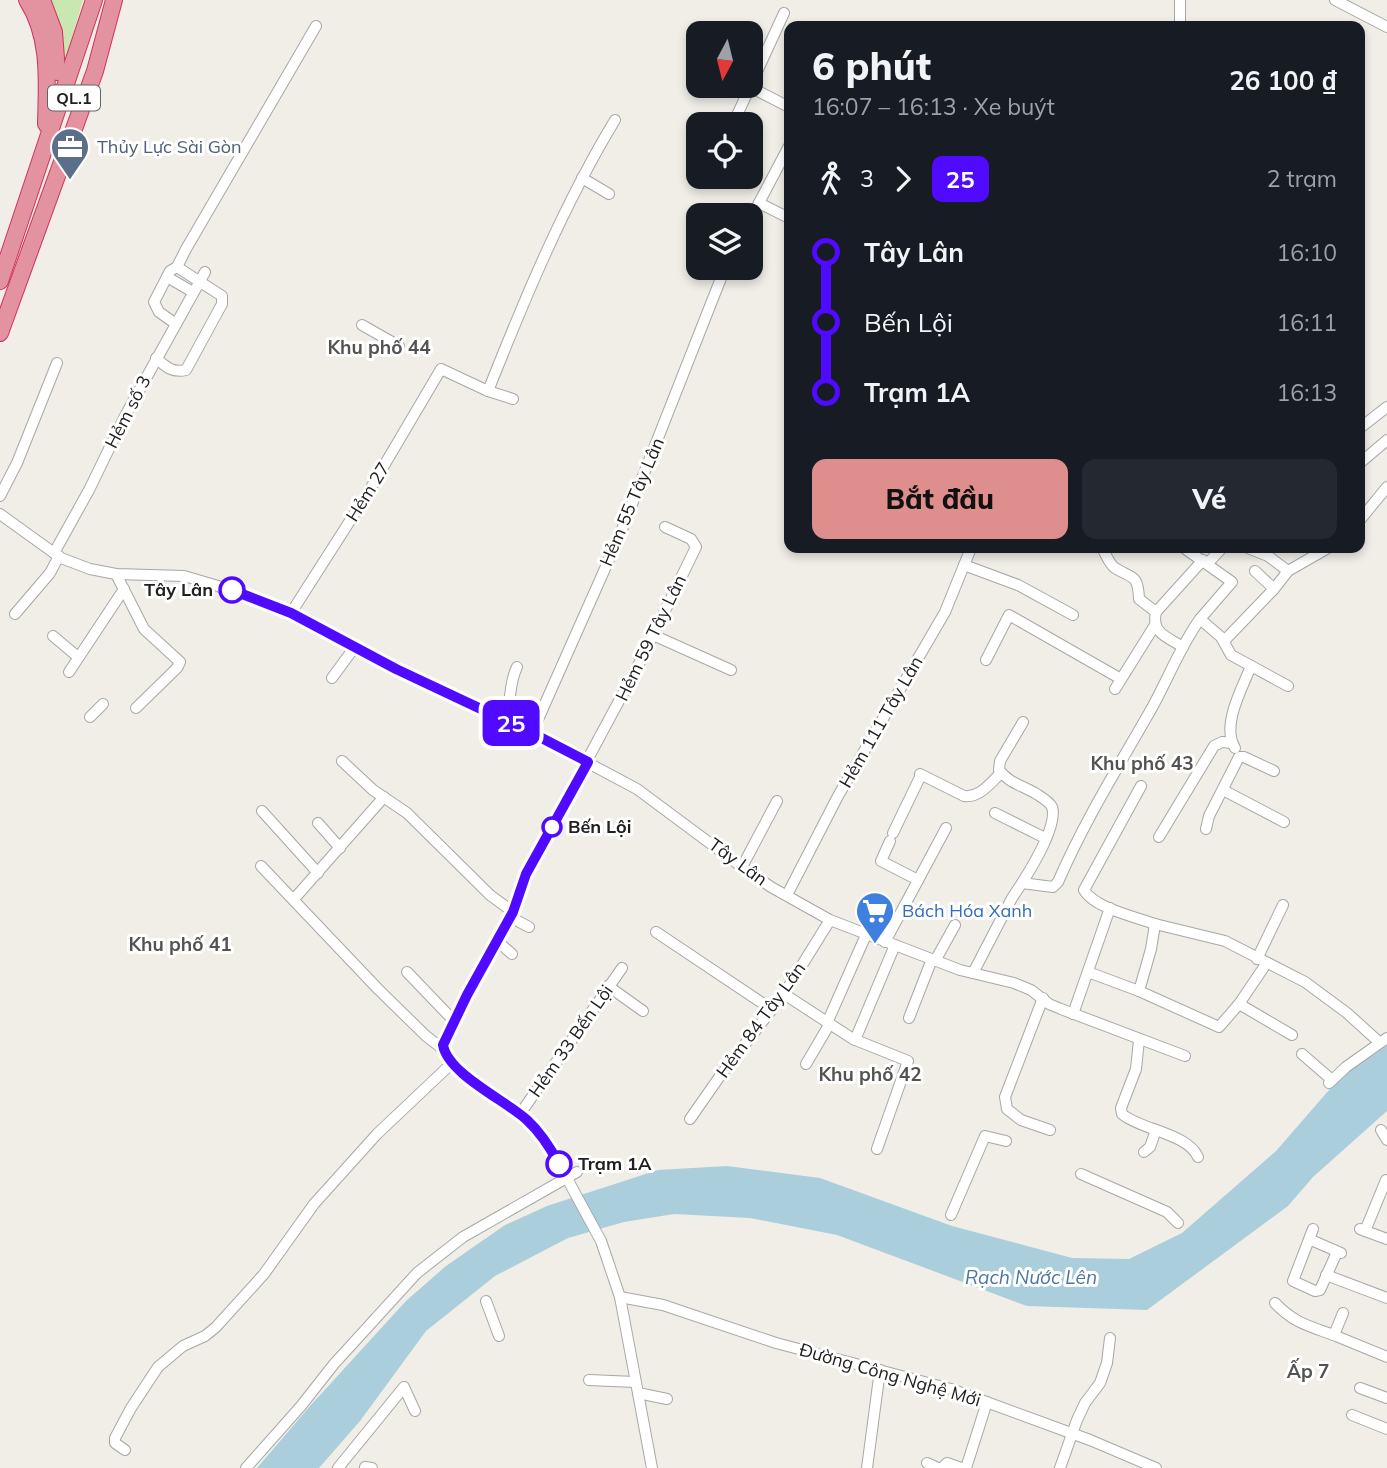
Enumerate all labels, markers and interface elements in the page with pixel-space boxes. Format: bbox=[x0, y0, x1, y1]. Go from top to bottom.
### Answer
north arrow bbox=[686, 21, 763, 98]
map controls bbox=[686, 21, 763, 280]
text: 6 phút bbox=[812, 42, 931, 90]
text: 26 100 ₫ bbox=[1229, 64, 1337, 97]
road number: QL.1 bbox=[48, 86, 100, 110]
text: 16:07 – 16:13 · Xe buýt bbox=[812, 92, 1055, 121]
button: locate bbox=[686, 112, 763, 189]
office icon: Thủy Lực Sài Gòn bbox=[49, 126, 91, 181]
place label: Thủy Lực Sài Gòn bbox=[97, 135, 242, 158]
icon: walk bbox=[812, 160, 850, 198]
icon: forward bbox=[884, 160, 922, 198]
text: 3 bbox=[860, 164, 874, 193]
text: 25 bbox=[946, 164, 975, 194]
text: 2 trạm bbox=[1267, 164, 1337, 193]
button: layers bbox=[686, 203, 763, 280]
text: Tây Lân bbox=[864, 236, 964, 269]
text: 16:10 bbox=[1277, 238, 1337, 267]
text: Bến Lội bbox=[864, 306, 953, 339]
text: 16:11 bbox=[1277, 308, 1337, 337]
district label: Khu phố 44 bbox=[327, 335, 431, 359]
street label: Hẻm số 3 bbox=[99, 371, 156, 452]
text: Trạm 1A bbox=[864, 376, 970, 409]
text: 16:13 bbox=[1277, 378, 1337, 407]
street label: Hẻm 55 Tây Lân bbox=[594, 434, 669, 570]
street label: Hẻm 27 bbox=[340, 458, 395, 526]
button: Bắt đầu bbox=[812, 459, 1068, 539]
button: Vé bbox=[1082, 459, 1337, 539]
street label: Hẻm 59 Tây Lân bbox=[610, 571, 691, 705]
marker: Tây Lân bbox=[219, 577, 245, 603]
place label: Tây Lân bbox=[144, 578, 213, 601]
street label: Hẻm 111 Tây Lân bbox=[834, 652, 928, 792]
line badge: 25 bbox=[480, 700, 542, 746]
text: 25 bbox=[497, 708, 525, 738]
district label: Khu phố 43 bbox=[1090, 751, 1194, 775]
place label: Bến Lội bbox=[568, 815, 631, 838]
marker: Bến Lội bbox=[542, 817, 562, 837]
street label: Tây Lân bbox=[704, 833, 772, 891]
supermarket icon: Bách Hóa Xanh bbox=[854, 890, 896, 945]
place label: Bách Hóa Xanh bbox=[902, 899, 1032, 922]
district label: Khu phố 41 bbox=[128, 932, 232, 956]
street label: Hẻm 84 Tây Lân bbox=[711, 957, 810, 1082]
street label: Hẻm 33 Bến Lội bbox=[523, 980, 618, 1101]
district label: Khu phố 42 bbox=[818, 1062, 922, 1086]
marker: Trạm 1A bbox=[546, 1151, 572, 1177]
place label: Trạm 1A bbox=[578, 1152, 652, 1175]
water label: Rạch Nước Lên bbox=[965, 1265, 1097, 1289]
street label: Đường Công Nghệ Mới bbox=[797, 1338, 983, 1411]
district label: Ấp 7 bbox=[1287, 1358, 1329, 1383]

